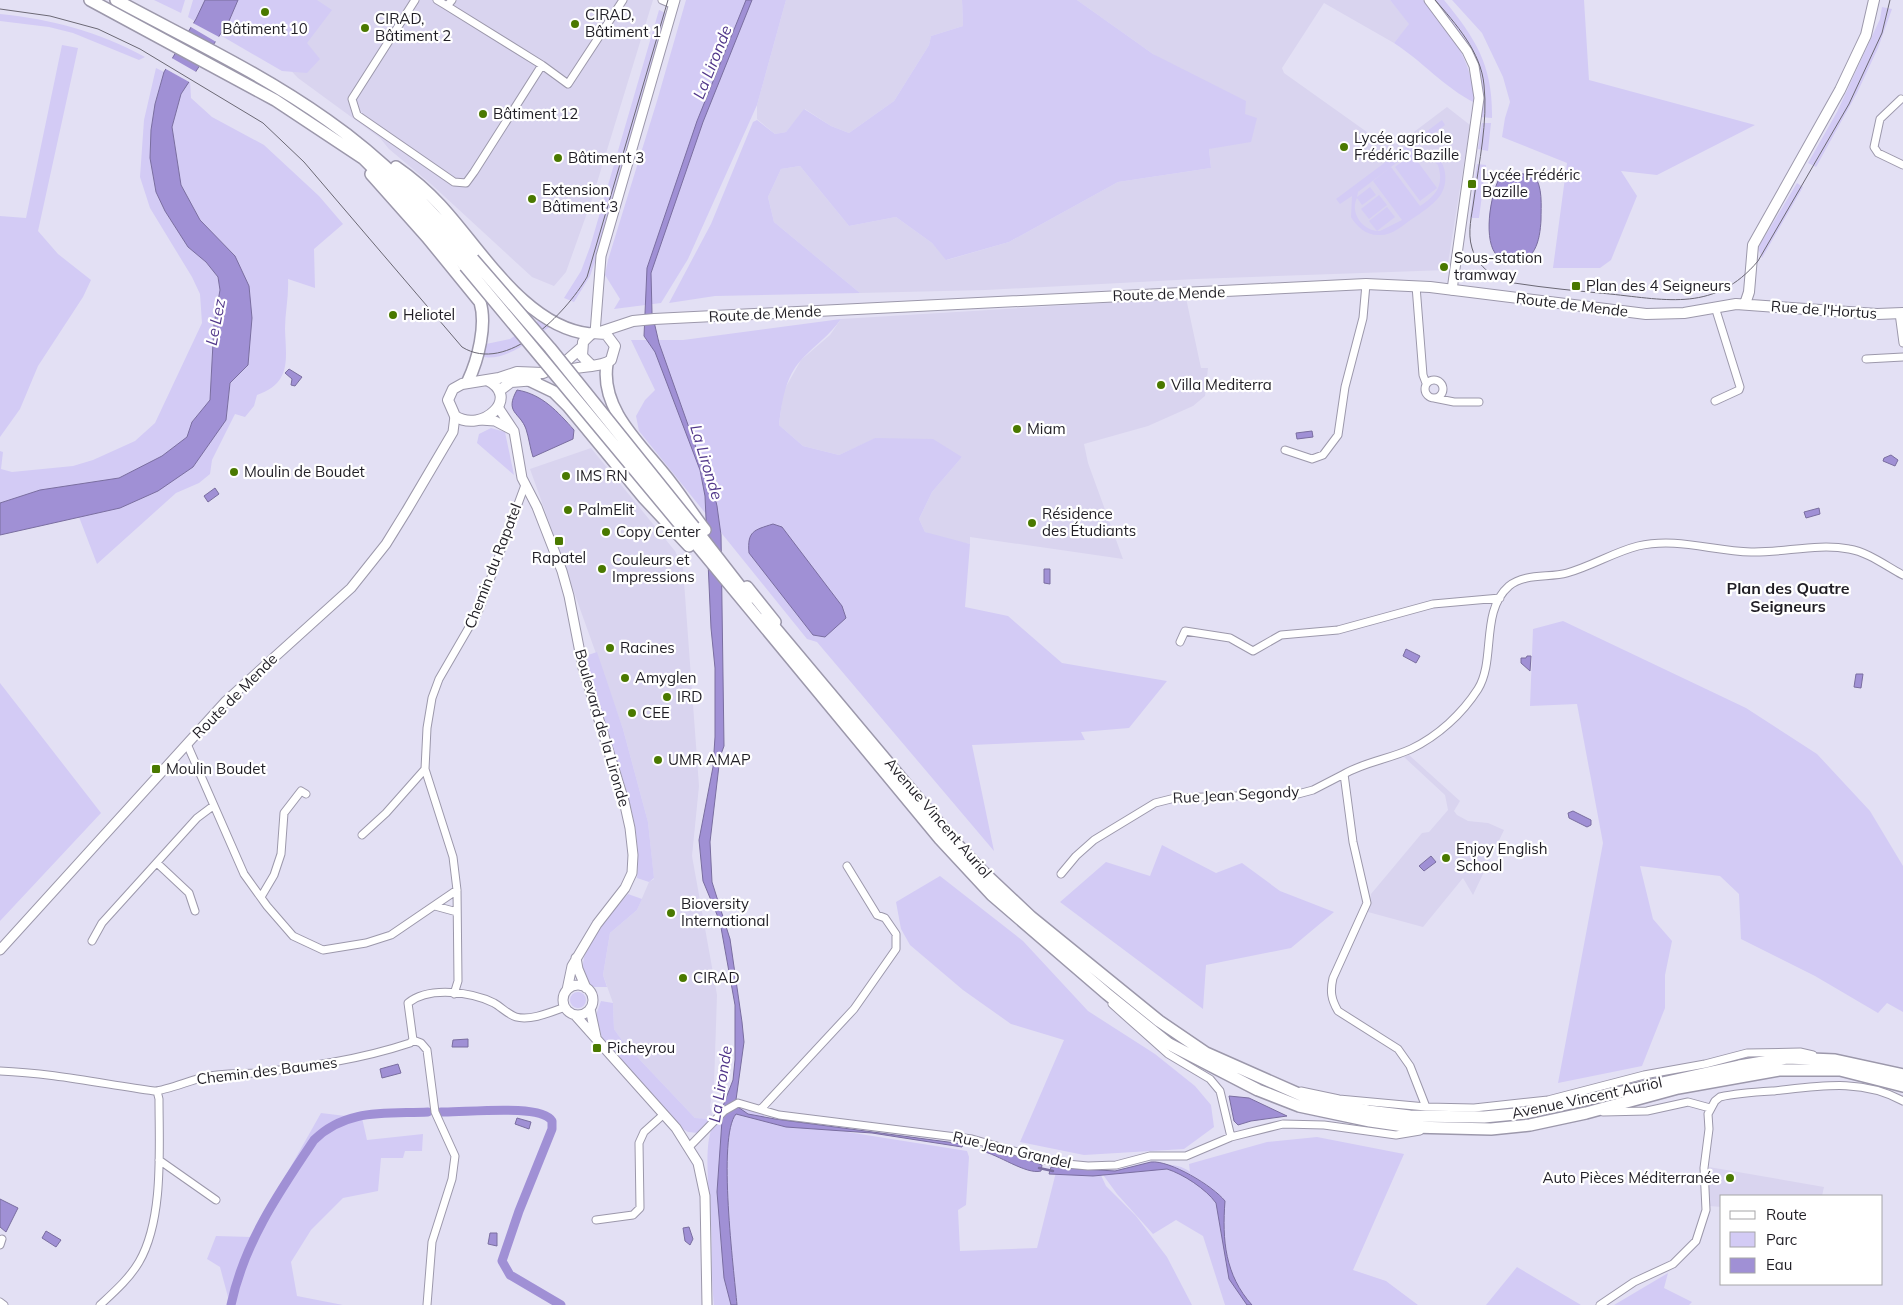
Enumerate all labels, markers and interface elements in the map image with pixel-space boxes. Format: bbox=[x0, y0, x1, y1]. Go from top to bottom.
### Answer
place label: CIRAD, Bâtiment 1 bbox=[585, 5, 661, 41]
marker: Bâtiment 10 bbox=[259, 6, 271, 18]
place label: CIRAD, Bâtiment 2 bbox=[375, 9, 451, 45]
marker: CIRAD, Bâtiment 1 bbox=[569, 18, 581, 30]
place label: Bâtiment 10 bbox=[222, 19, 308, 38]
marker: CIRAD, Bâtiment 2 bbox=[359, 22, 371, 34]
water label: La Lironde bbox=[688, 22, 736, 102]
place label: Bâtiment 12 bbox=[493, 104, 578, 123]
marker: Bâtiment 12 bbox=[477, 108, 489, 120]
place label: Lycée agricole Frédéric Bazille bbox=[1354, 128, 1459, 164]
marker: Lycée agricole Frédéric Bazille bbox=[1338, 141, 1350, 153]
place label: Bâtiment 3 bbox=[568, 148, 644, 167]
marker: Bâtiment 3 bbox=[552, 152, 564, 164]
place label: Lycée Frédéric Bazille bbox=[1482, 165, 1580, 201]
marker: Lycée Frédéric Bazille bbox=[1466, 178, 1478, 190]
place label: Extension Bâtiment 3 bbox=[542, 180, 618, 216]
marker: Extension Bâtiment 3 bbox=[526, 193, 538, 205]
place label: Sous-station tramway bbox=[1454, 248, 1542, 284]
marker: Sous-station tramway bbox=[1438, 261, 1450, 273]
place label: Plan des 4 Seigneurs bbox=[1586, 276, 1731, 295]
marker: Plan des 4 Seigneurs bbox=[1570, 280, 1582, 292]
street label: Route de Mende bbox=[1112, 282, 1226, 305]
street label: Route de Mende bbox=[1515, 288, 1629, 321]
water label: Le Lez bbox=[201, 296, 229, 347]
street label: Rue de l'Hortus bbox=[1770, 296, 1878, 323]
street label: Route de Mende bbox=[708, 301, 822, 326]
place label: Heliotel bbox=[403, 305, 455, 324]
marker: Heliotel bbox=[387, 309, 399, 321]
place label: Villa Mediterra bbox=[1171, 375, 1272, 394]
marker: Villa Mediterra bbox=[1155, 379, 1167, 391]
place label: Miam bbox=[1027, 419, 1066, 438]
water label: La Lironde bbox=[686, 422, 728, 502]
marker: Miam bbox=[1011, 423, 1023, 435]
place label: Moulin de Boudet bbox=[244, 462, 365, 481]
marker: Moulin de Boudet bbox=[228, 466, 240, 478]
place label: IMS RN bbox=[576, 466, 628, 485]
marker: IMS RN bbox=[560, 470, 572, 482]
place label: PalmElit bbox=[578, 500, 634, 519]
street label: Chemin du Rapatel bbox=[460, 501, 525, 631]
marker: PalmElit bbox=[562, 504, 574, 516]
place label: Résidence des Étudiants bbox=[1042, 504, 1136, 540]
marker: Résidence des Étudiants bbox=[1026, 517, 1038, 529]
place label: Copy Center bbox=[616, 522, 701, 541]
marker: Copy Center bbox=[600, 526, 612, 538]
marker: Rapatel bbox=[553, 535, 565, 547]
place label: Rapatel bbox=[532, 548, 586, 567]
place label: Couleurs et Impressions bbox=[612, 550, 695, 586]
marker: Couleurs et Impressions bbox=[596, 563, 608, 575]
district label: Plan des Quatre Seigneurs bbox=[1727, 578, 1850, 616]
place label: Racines bbox=[620, 638, 675, 657]
marker: Racines bbox=[604, 642, 616, 654]
street label: Boulevard de la Lironde bbox=[571, 647, 634, 809]
street label: Route de Mende bbox=[188, 649, 281, 742]
place label: Amyglen bbox=[635, 668, 697, 687]
marker: Amyglen bbox=[619, 672, 631, 684]
place label: IRD bbox=[677, 687, 702, 706]
marker: IRD bbox=[661, 691, 673, 703]
place label: CEE bbox=[642, 703, 670, 722]
marker: CEE bbox=[626, 707, 638, 719]
place label: UMR AMAP bbox=[668, 750, 751, 769]
marker: UMR AMAP bbox=[652, 754, 664, 766]
street label: Avenue Vincent Auriol bbox=[881, 754, 996, 882]
place label: Moulin Boudet bbox=[166, 759, 266, 778]
marker: Moulin Boudet bbox=[150, 763, 162, 775]
street label: Rue Jean Segondy bbox=[1172, 782, 1300, 807]
place label: Enjoy English School bbox=[1456, 839, 1548, 875]
marker: Enjoy English School bbox=[1440, 852, 1452, 864]
place label: Bioversity International bbox=[681, 894, 769, 930]
marker: Bioversity International bbox=[665, 907, 677, 919]
place label: CIRAD bbox=[693, 968, 740, 987]
marker: CIRAD bbox=[677, 972, 689, 984]
place label: Picheyrou bbox=[607, 1038, 675, 1057]
marker: Picheyrou bbox=[591, 1042, 603, 1054]
water label: La Lironde bbox=[704, 1044, 736, 1124]
street label: Chemin des Baumes bbox=[195, 1052, 338, 1089]
street label: Avenue Vincent Auriol bbox=[1510, 1072, 1664, 1123]
street label: Rue Jean Grandel bbox=[951, 1127, 1073, 1172]
place label: Auto Pièces Méditerranée bbox=[1543, 1168, 1720, 1187]
marker: Auto Pièces Méditerranée bbox=[1724, 1172, 1736, 1184]
legend bbox=[1720, 1195, 1883, 1285]
text: Route bbox=[1766, 1205, 1807, 1224]
text: Parc bbox=[1766, 1230, 1797, 1249]
text: Eau bbox=[1766, 1255, 1792, 1274]

